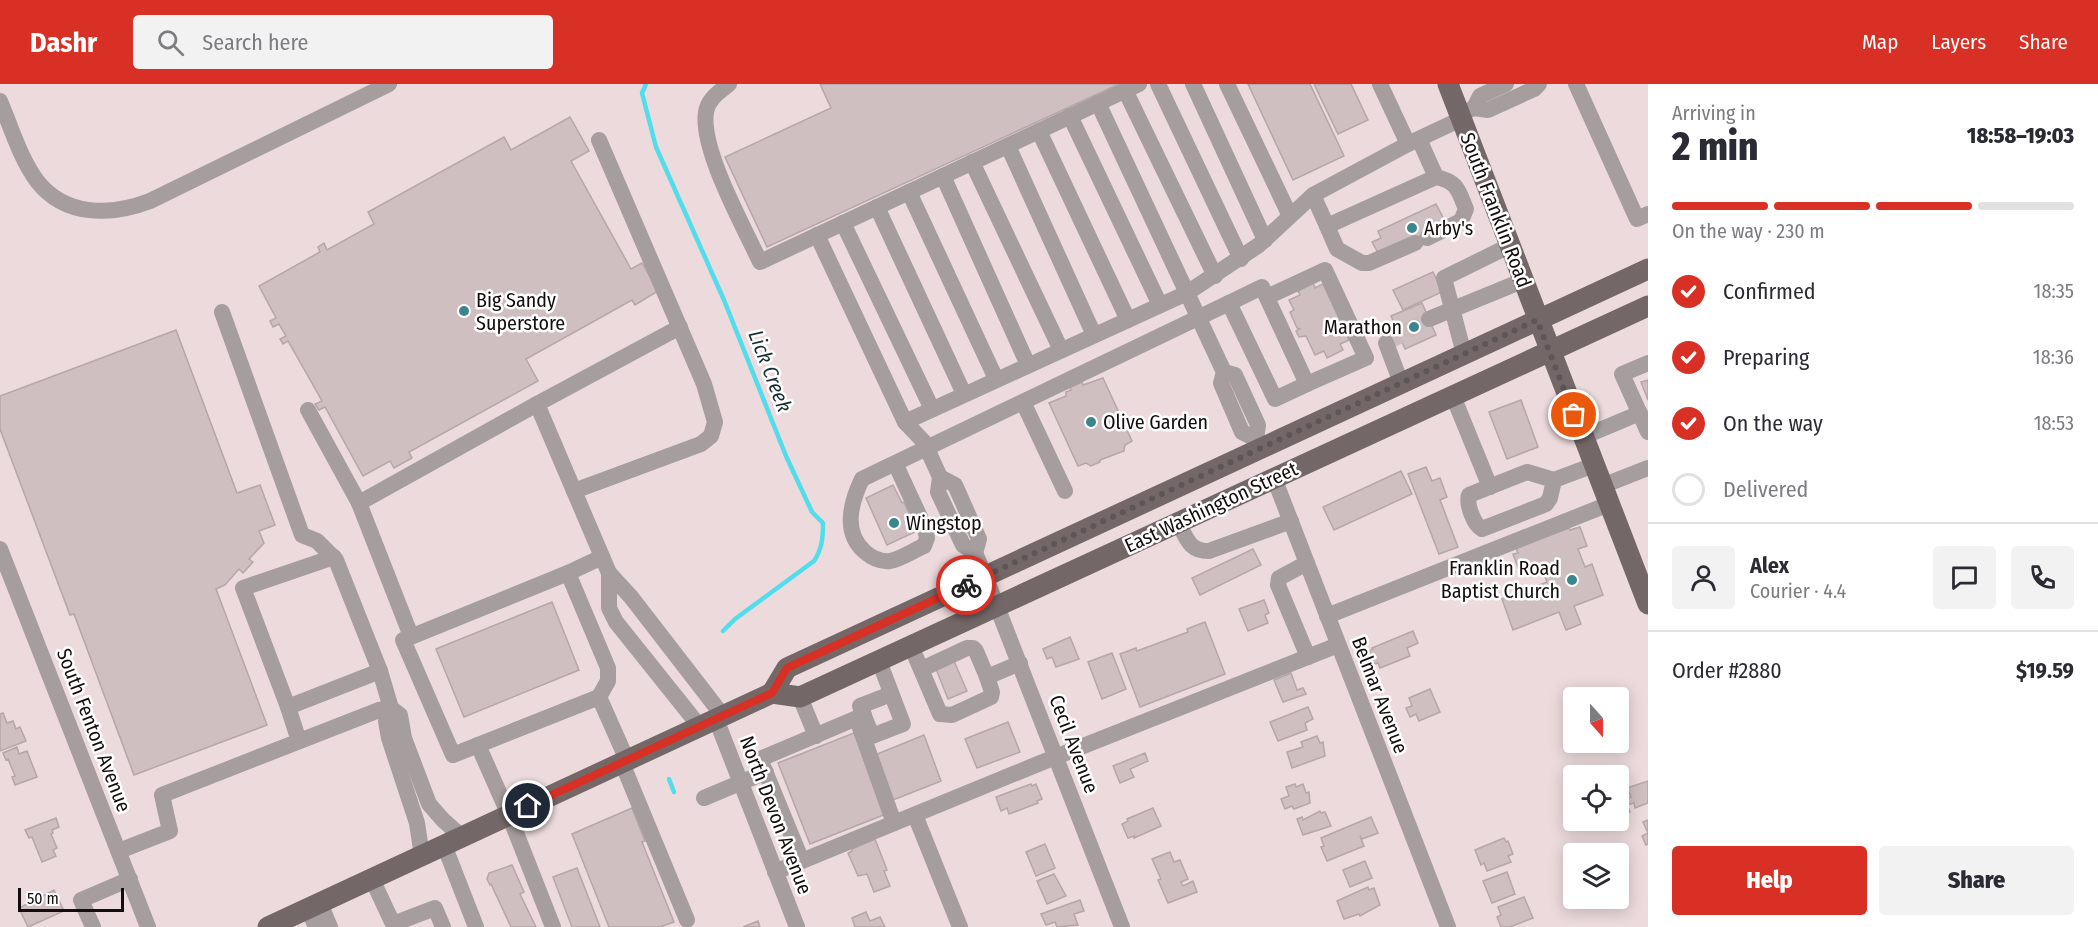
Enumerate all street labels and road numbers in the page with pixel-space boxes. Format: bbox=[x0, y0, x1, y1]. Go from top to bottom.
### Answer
street label: South Franklin Road bbox=[1455, 129, 1537, 291]
street label: East Washington Street bbox=[1121, 456, 1302, 558]
street label: Belmar Avenue bbox=[1347, 633, 1413, 757]
street label: South Fenton Avenue bbox=[52, 645, 136, 815]
street label: Cecil Avenue bbox=[1044, 691, 1104, 797]
street label: North Devon Avenue bbox=[735, 732, 817, 898]

